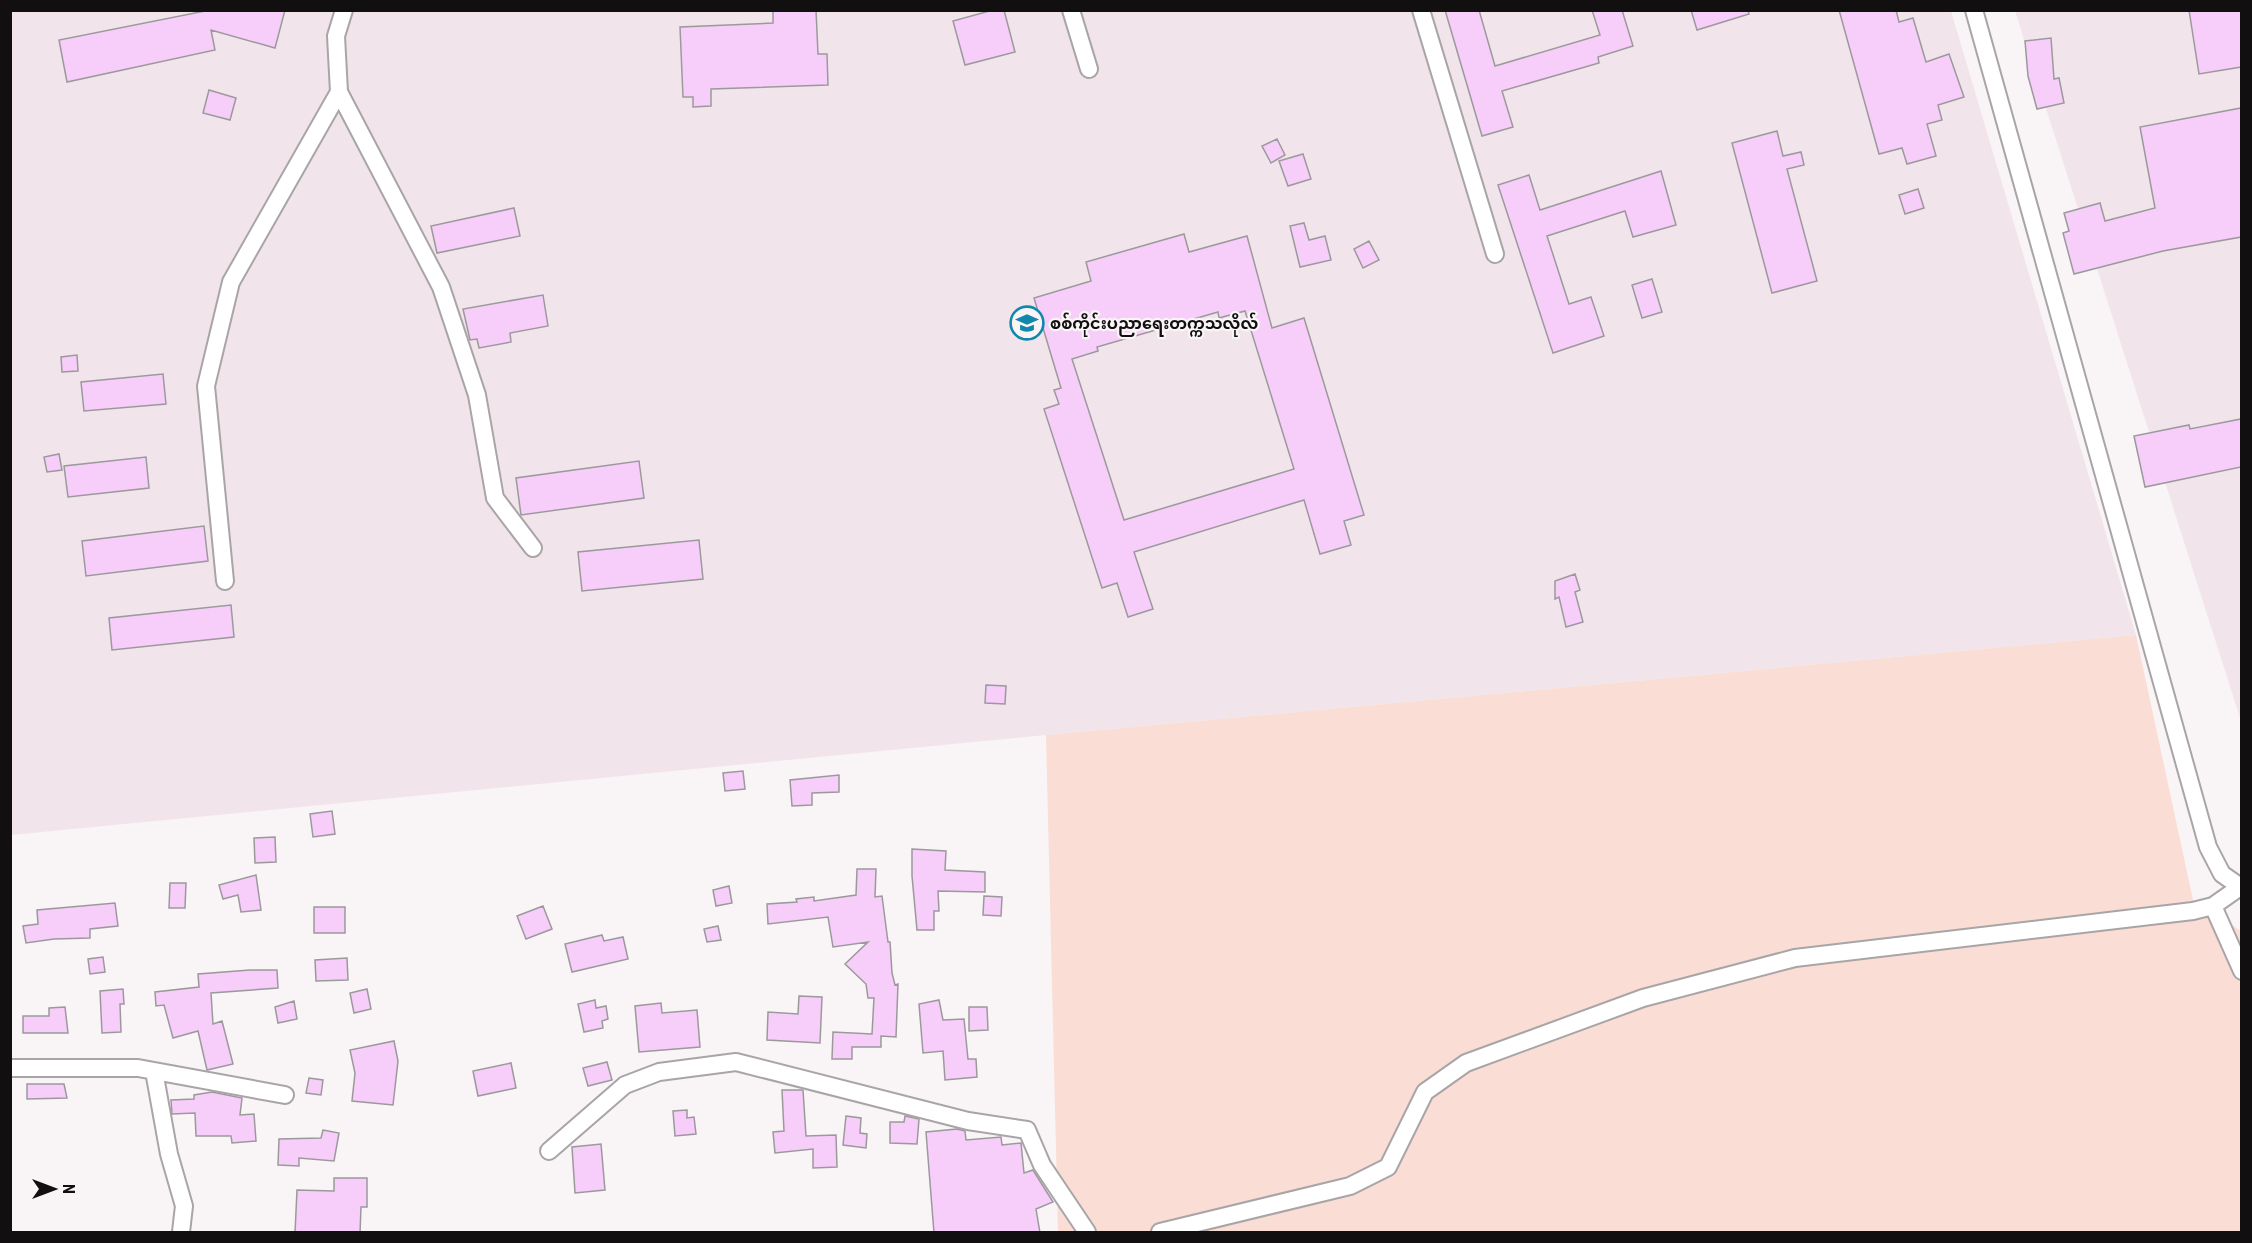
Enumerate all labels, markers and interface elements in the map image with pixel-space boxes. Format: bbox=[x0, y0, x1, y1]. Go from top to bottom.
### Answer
school or university icon: စစ်ကိုင်းပညာရေးတက္ကသလိုလ် bbox=[1009, 305, 1045, 341]
place label: စစ်ကိုင်းပညာရေးတက္ကသလိုလ် bbox=[1050, 312, 1258, 337]
north arrow bbox=[24, 1159, 84, 1219]
text: N bbox=[59, 1184, 78, 1194]

